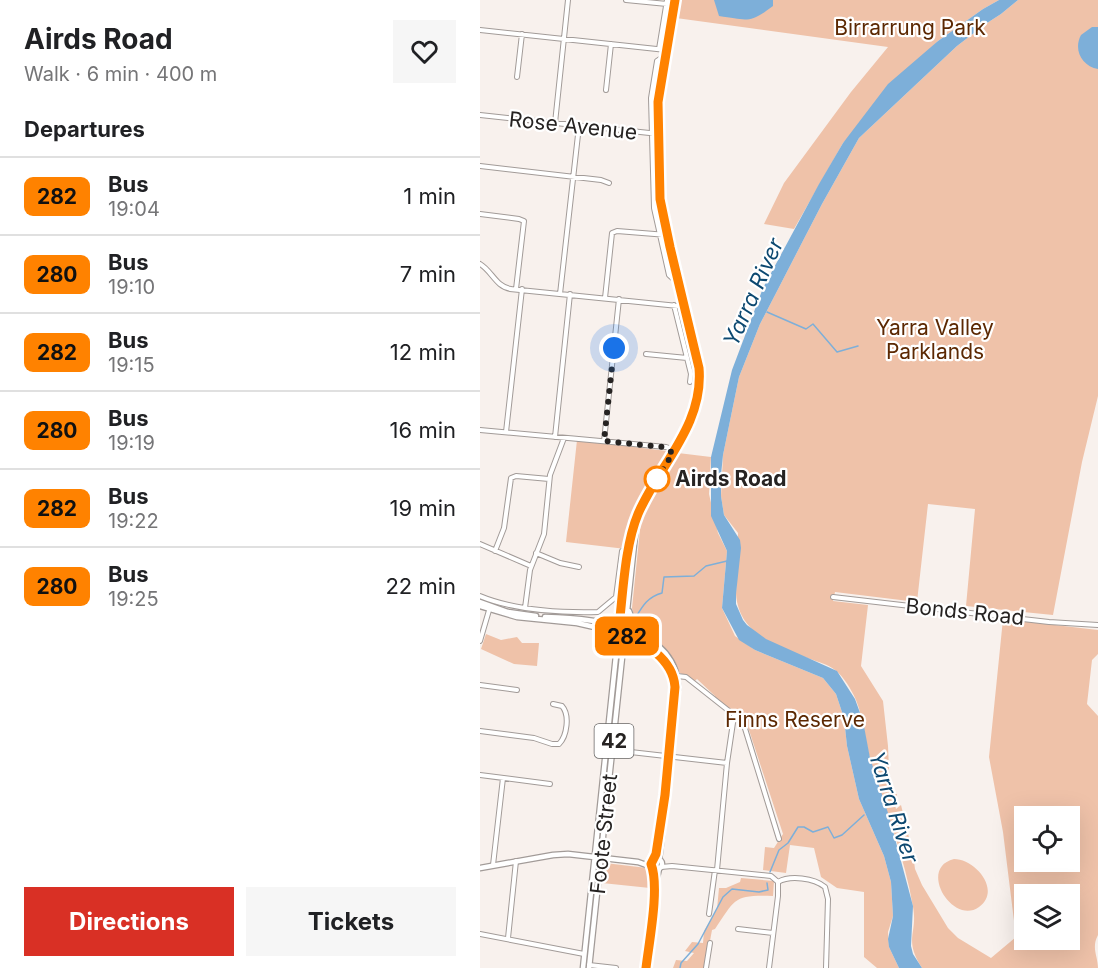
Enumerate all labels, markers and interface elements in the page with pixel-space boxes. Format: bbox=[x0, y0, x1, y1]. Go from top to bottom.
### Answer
park label: Birrarrung Park bbox=[834, 15, 986, 40]
button: heart bbox=[393, 20, 456, 83]
text: Airds Road bbox=[24, 22, 173, 56]
text: Walk · 6 min · 400 m bbox=[24, 62, 217, 86]
street label: Rose Avenue bbox=[508, 106, 638, 145]
text: Departures bbox=[24, 116, 145, 142]
text: Bus bbox=[108, 171, 149, 197]
text: 1 min bbox=[403, 183, 456, 209]
text: 282 bbox=[37, 184, 77, 209]
text: 19:04 bbox=[108, 197, 160, 221]
water label: Yarra River bbox=[718, 233, 789, 350]
text: Bus bbox=[108, 249, 149, 275]
text: 7 min bbox=[400, 261, 456, 287]
text: 280 bbox=[36, 262, 78, 287]
text: 19:10 bbox=[108, 275, 155, 299]
park label: Yarra Valley Parklands bbox=[876, 315, 994, 364]
text: Bus bbox=[108, 327, 149, 353]
your location bbox=[599, 333, 629, 363]
text: 12 min bbox=[390, 339, 456, 365]
text: 282 bbox=[37, 340, 77, 365]
text: 19:15 bbox=[108, 353, 155, 377]
text: Bus bbox=[108, 405, 149, 431]
text: 16 min bbox=[390, 417, 456, 443]
text: 280 bbox=[36, 418, 78, 443]
text: 19:19 bbox=[108, 431, 155, 455]
marker: Airds Road bbox=[644, 466, 670, 492]
place label: Airds Road bbox=[675, 466, 786, 491]
text: Bus bbox=[108, 483, 149, 509]
text: 19 min bbox=[390, 495, 456, 521]
text: 282 bbox=[37, 496, 77, 521]
text: 19:22 bbox=[108, 509, 159, 533]
text: Bus bbox=[108, 561, 149, 587]
text: 22 min bbox=[385, 573, 456, 599]
text: 280 bbox=[36, 574, 78, 599]
text: 19:25 bbox=[108, 587, 159, 611]
street label: Bonds Road bbox=[904, 593, 1026, 630]
line badge: 282 bbox=[592, 616, 662, 656]
text: 282 bbox=[607, 624, 647, 649]
park label: Finns Reserve bbox=[725, 707, 865, 732]
road number: 42 bbox=[594, 724, 634, 758]
water label: Yarra River bbox=[864, 748, 924, 867]
street label: Foote Street bbox=[585, 772, 622, 895]
map controls bbox=[1014, 806, 1080, 950]
button: locate bbox=[1014, 806, 1080, 872]
button: layers bbox=[1014, 884, 1080, 950]
button: Directions bbox=[24, 887, 234, 956]
button: Tickets bbox=[246, 887, 456, 956]

